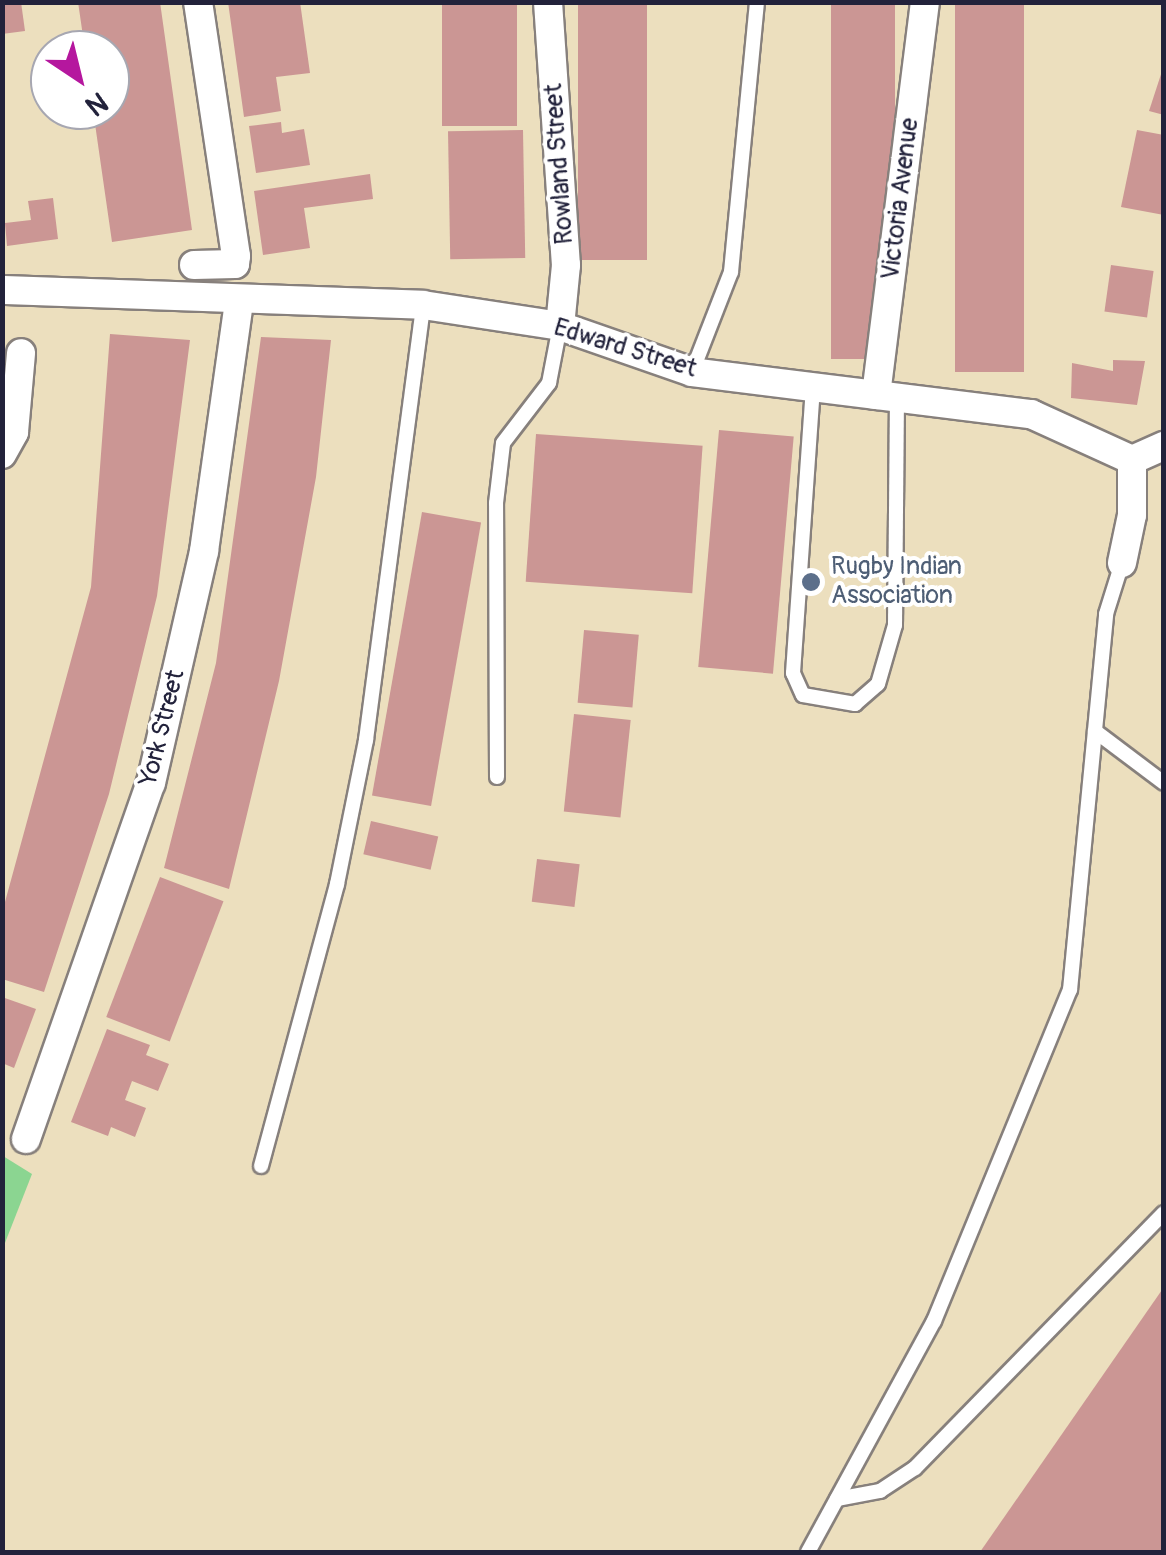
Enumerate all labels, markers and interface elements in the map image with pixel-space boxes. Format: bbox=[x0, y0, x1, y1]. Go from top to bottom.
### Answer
north arrow bbox=[30, 30, 130, 130]
street label: Rowland Street bbox=[539, 83, 581, 245]
text: N bbox=[79, 84, 114, 123]
street label: Victoria Avenue bbox=[876, 116, 926, 282]
street label: Edward Street bbox=[550, 313, 700, 385]
place label: Rugby Indian Association bbox=[831, 553, 962, 612]
marker: Rugby Indian Association bbox=[800, 571, 822, 593]
street label: York Street bbox=[134, 667, 192, 789]

